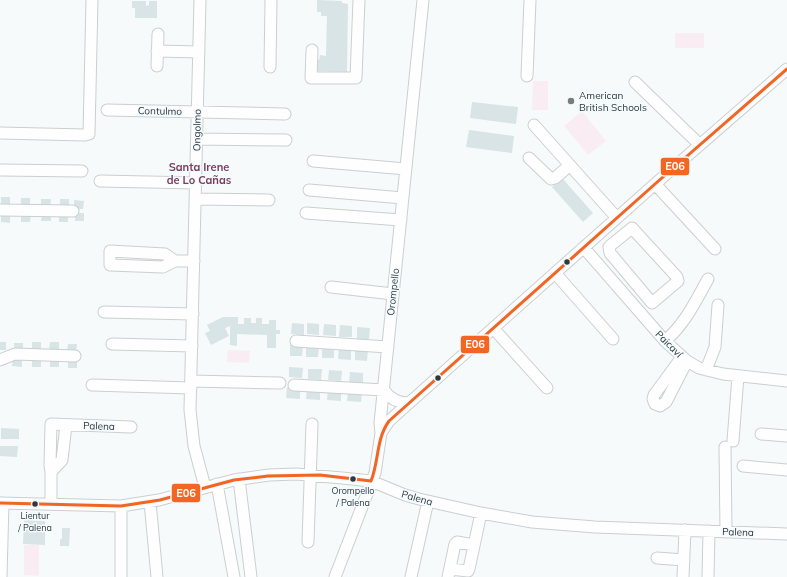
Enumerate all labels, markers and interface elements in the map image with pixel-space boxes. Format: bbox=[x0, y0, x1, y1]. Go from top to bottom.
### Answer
place label: American British Schools bbox=[579, 89, 647, 114]
marker: American British Schools bbox=[566, 96, 576, 106]
street label: Contulmo bbox=[138, 104, 182, 118]
street label: Ongolmo bbox=[190, 109, 204, 151]
line badge: E06 bbox=[660, 157, 690, 176]
text: E06 bbox=[665, 159, 685, 173]
district label: Santa Irene de Lo Cañas bbox=[167, 160, 232, 187]
unlabelled marker bbox=[562, 257, 572, 267]
street label: Orompello bbox=[384, 267, 402, 316]
street label: Paicaví bbox=[653, 328, 686, 361]
line badge: E06 bbox=[460, 335, 490, 354]
text: E06 bbox=[465, 337, 485, 351]
unlabelled marker bbox=[433, 373, 443, 383]
street label: Palena bbox=[83, 419, 115, 433]
marker: Orompello / Palena bbox=[348, 474, 358, 484]
line badge: E06 bbox=[171, 483, 201, 503]
place label: Orompello / Palena bbox=[332, 485, 374, 508]
text: E06 bbox=[176, 486, 196, 500]
street label: Palena bbox=[400, 487, 434, 509]
marker: Lientur / Palena bbox=[30, 499, 40, 509]
place label: Lientur / Palena bbox=[17, 510, 52, 533]
street label: Palena bbox=[722, 525, 754, 539]

